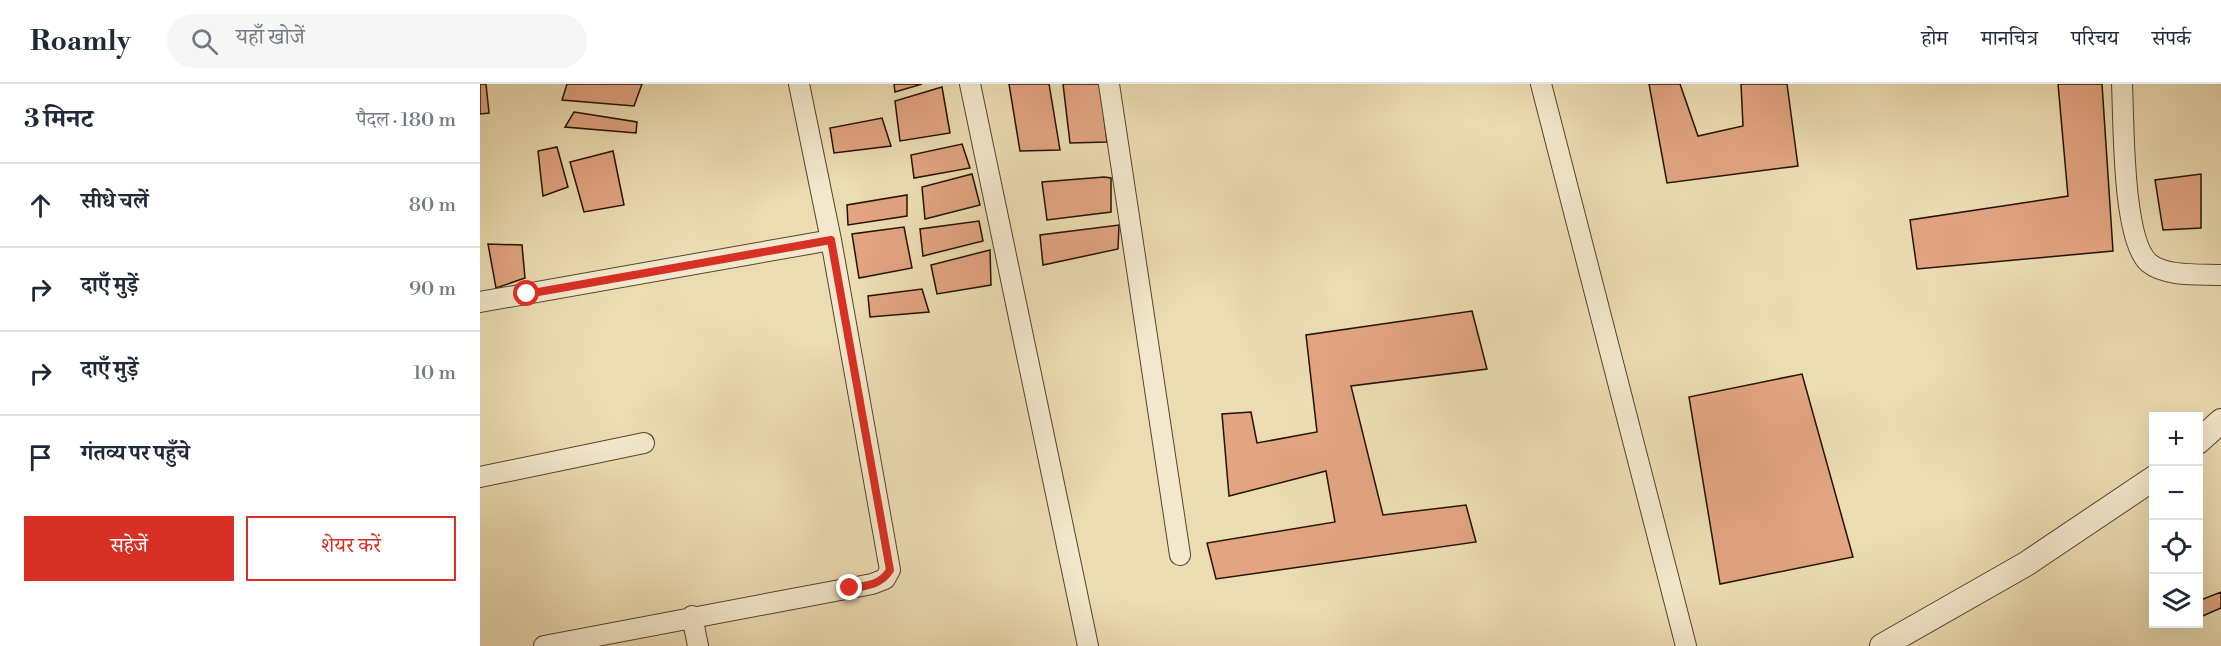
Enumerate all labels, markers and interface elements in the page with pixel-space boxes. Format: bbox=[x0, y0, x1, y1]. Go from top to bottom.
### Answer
search box bbox=[167, 14, 587, 68]
text: Roamly bbox=[30, 24, 131, 59]
text: यहाँ खोजें bbox=[236, 24, 305, 51]
icon: search bbox=[188, 25, 221, 58]
text: होम bbox=[1921, 26, 1948, 52]
text: मानचित्र bbox=[1981, 26, 2038, 52]
text: परिचय bbox=[2071, 26, 2119, 52]
text: संपर्क bbox=[2152, 26, 2191, 52]
text: 3 मिनट bbox=[24, 103, 93, 135]
text: पैदल · 180 m bbox=[356, 108, 456, 133]
text: सीधे चलें bbox=[81, 188, 148, 215]
icon: ahead bbox=[24, 189, 57, 222]
text: 80 m bbox=[409, 193, 456, 218]
text: दाएँ मुड़ें bbox=[81, 272, 138, 299]
icon: right bbox=[24, 273, 57, 306]
text: 90 m bbox=[409, 277, 456, 302]
route start bbox=[513, 280, 539, 306]
text: दाएँ मुड़ें bbox=[81, 356, 138, 383]
icon: right bbox=[24, 357, 57, 390]
text: 10 m bbox=[413, 361, 456, 386]
map controls bbox=[2149, 412, 2203, 628]
button: + bbox=[2149, 412, 2203, 466]
text: गंतव्य पर पहुँचे bbox=[81, 440, 190, 467]
icon: arrive bbox=[24, 441, 57, 474]
button: − bbox=[2149, 466, 2203, 520]
button: सहेजें bbox=[24, 516, 234, 581]
button: शेयर करें bbox=[246, 516, 456, 581]
button: locate bbox=[2149, 520, 2203, 574]
route end bbox=[836, 574, 862, 600]
button: layers bbox=[2149, 574, 2203, 628]

